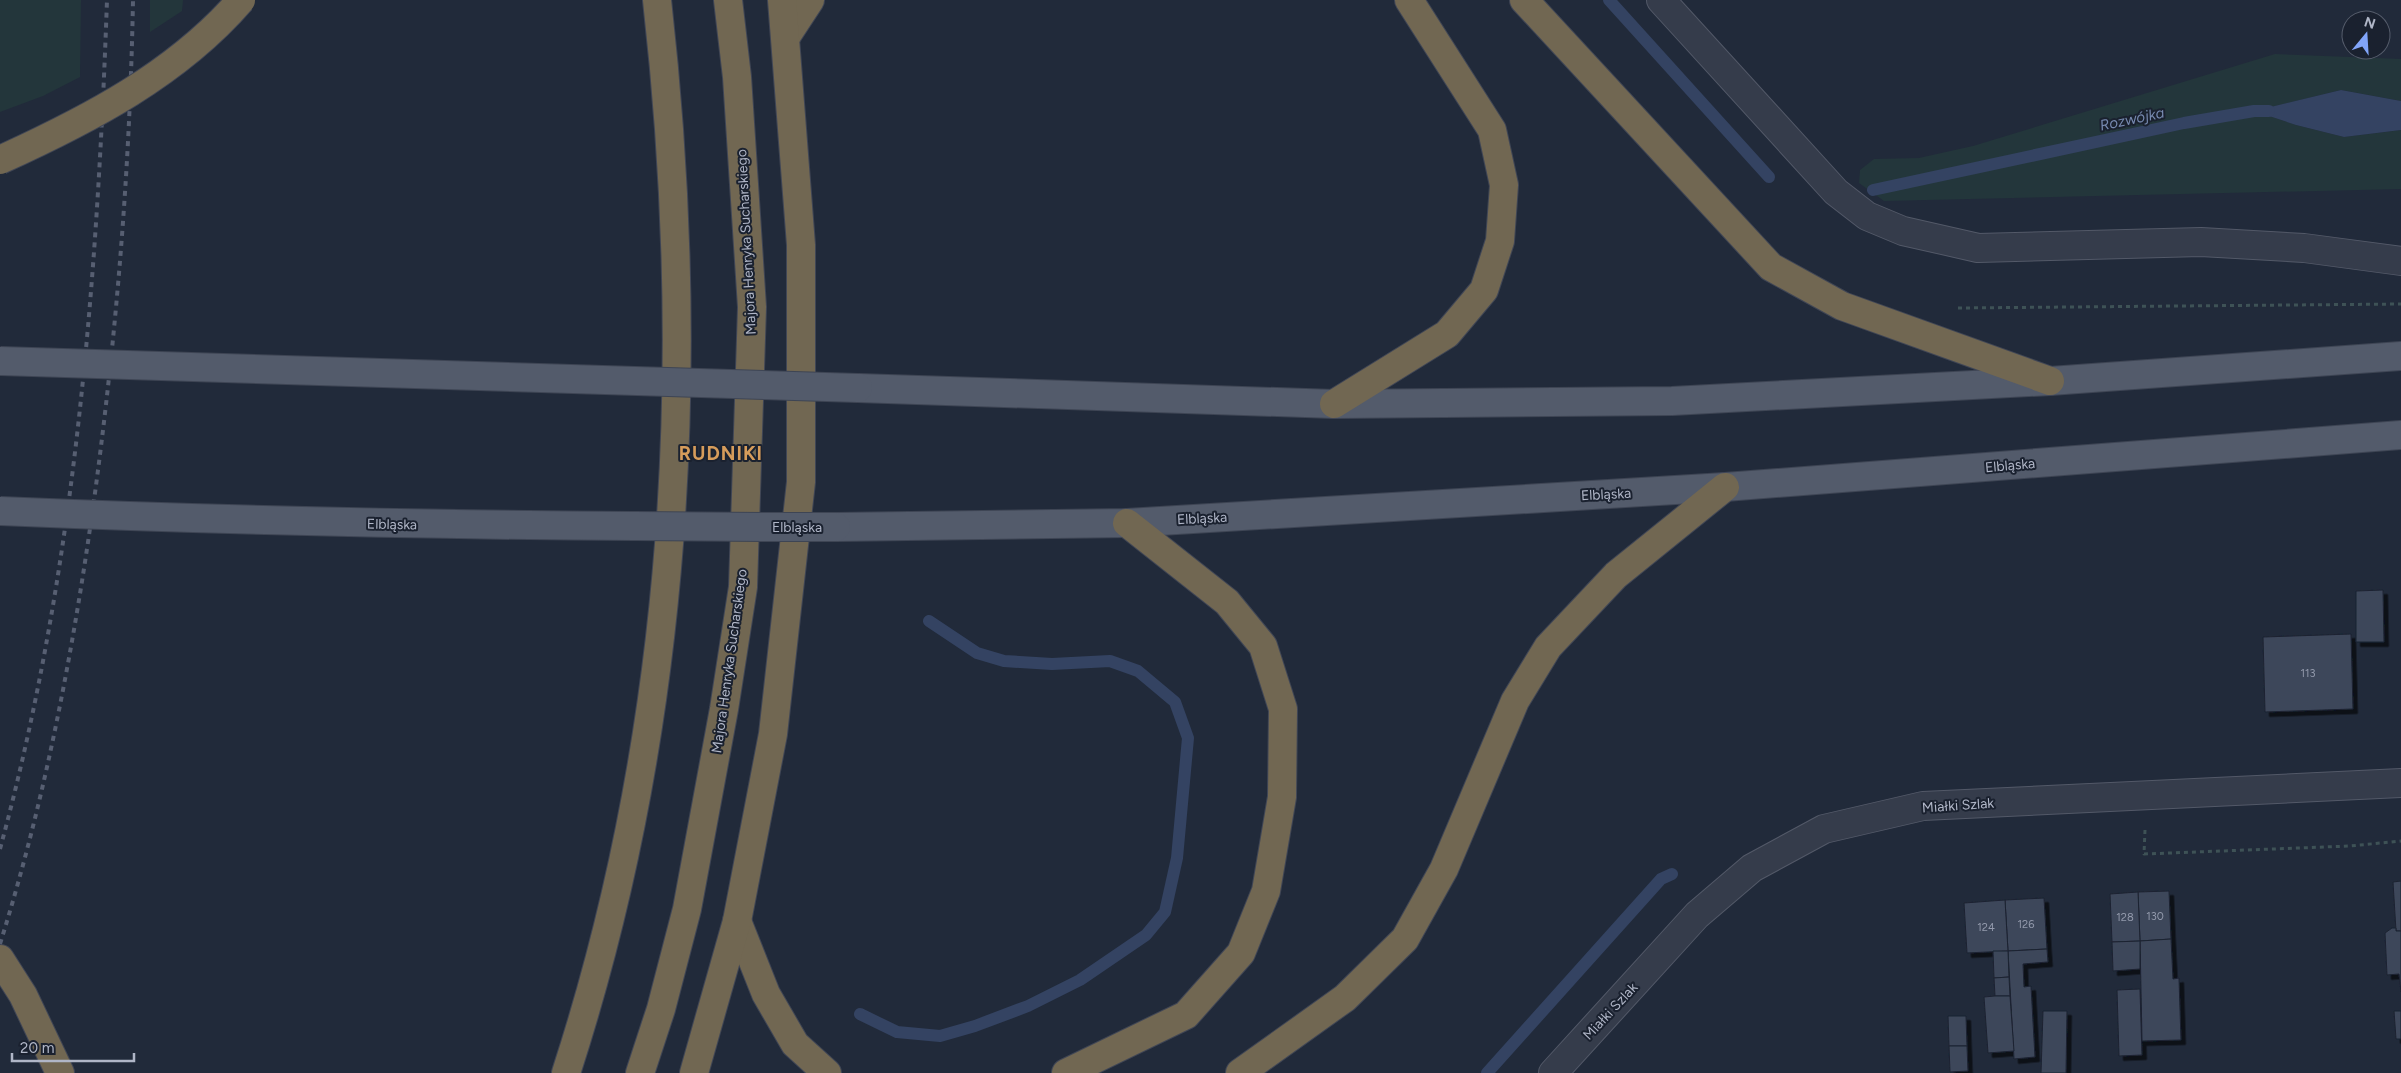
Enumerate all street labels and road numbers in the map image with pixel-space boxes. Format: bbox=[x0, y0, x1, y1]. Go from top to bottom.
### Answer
street label: Majora Henryka Sucharskiego bbox=[733, 149, 760, 335]
street label: Elbląska bbox=[1984, 455, 2036, 476]
street label: Elbląska bbox=[1581, 485, 1631, 504]
street label: Elbląska bbox=[1177, 509, 1227, 528]
street label: Elbląska bbox=[367, 516, 417, 533]
street label: Elbląska bbox=[772, 519, 822, 536]
street label: Majora Henryka Sucharskiego bbox=[708, 568, 751, 754]
street label: Miałki Szlak bbox=[1921, 794, 1995, 816]
street label: Miałki Szlak bbox=[1580, 979, 1641, 1044]

